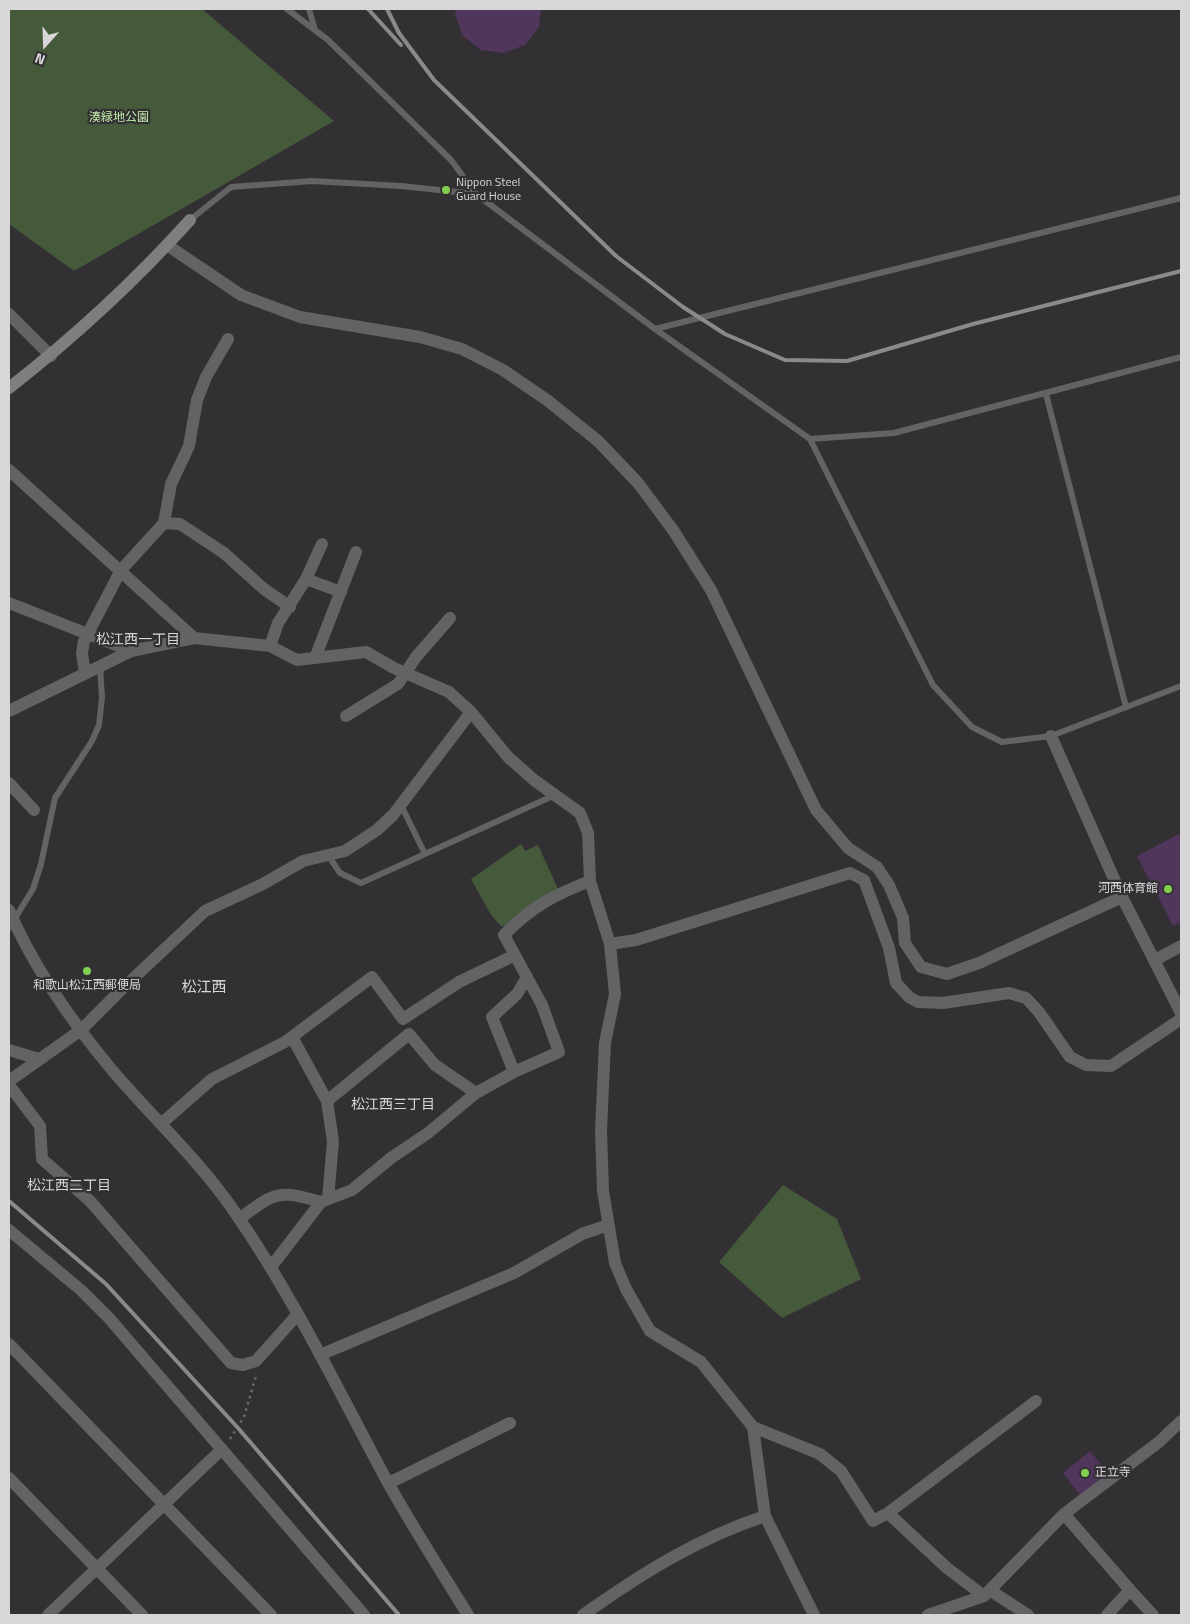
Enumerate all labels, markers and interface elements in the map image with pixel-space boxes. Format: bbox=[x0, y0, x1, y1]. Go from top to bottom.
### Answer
north arrow bbox=[20, 20, 70, 70]
text: N bbox=[32, 48, 48, 71]
park label: 湊緑地公園 bbox=[89, 111, 149, 125]
place label: Nippon Steel Guard House bbox=[456, 176, 521, 204]
marker: Nippon Steel Guard House bbox=[440, 184, 452, 196]
district label: 松江西一丁目 bbox=[96, 633, 180, 649]
place label: 河西体育館 bbox=[1098, 882, 1158, 896]
marker: 河西体育館 bbox=[1162, 883, 1174, 895]
marker: 和歌山松江西郵便局 bbox=[81, 965, 93, 977]
place label: 和歌山松江西郵便局 bbox=[33, 979, 141, 993]
district label: 松江西 bbox=[182, 979, 226, 997]
district label: 松江西三丁目 bbox=[351, 1098, 435, 1114]
district label: 松江西二丁目 bbox=[27, 1179, 111, 1195]
place label: 正立寺 bbox=[1095, 1466, 1131, 1480]
marker: 正立寺 bbox=[1079, 1467, 1091, 1479]

